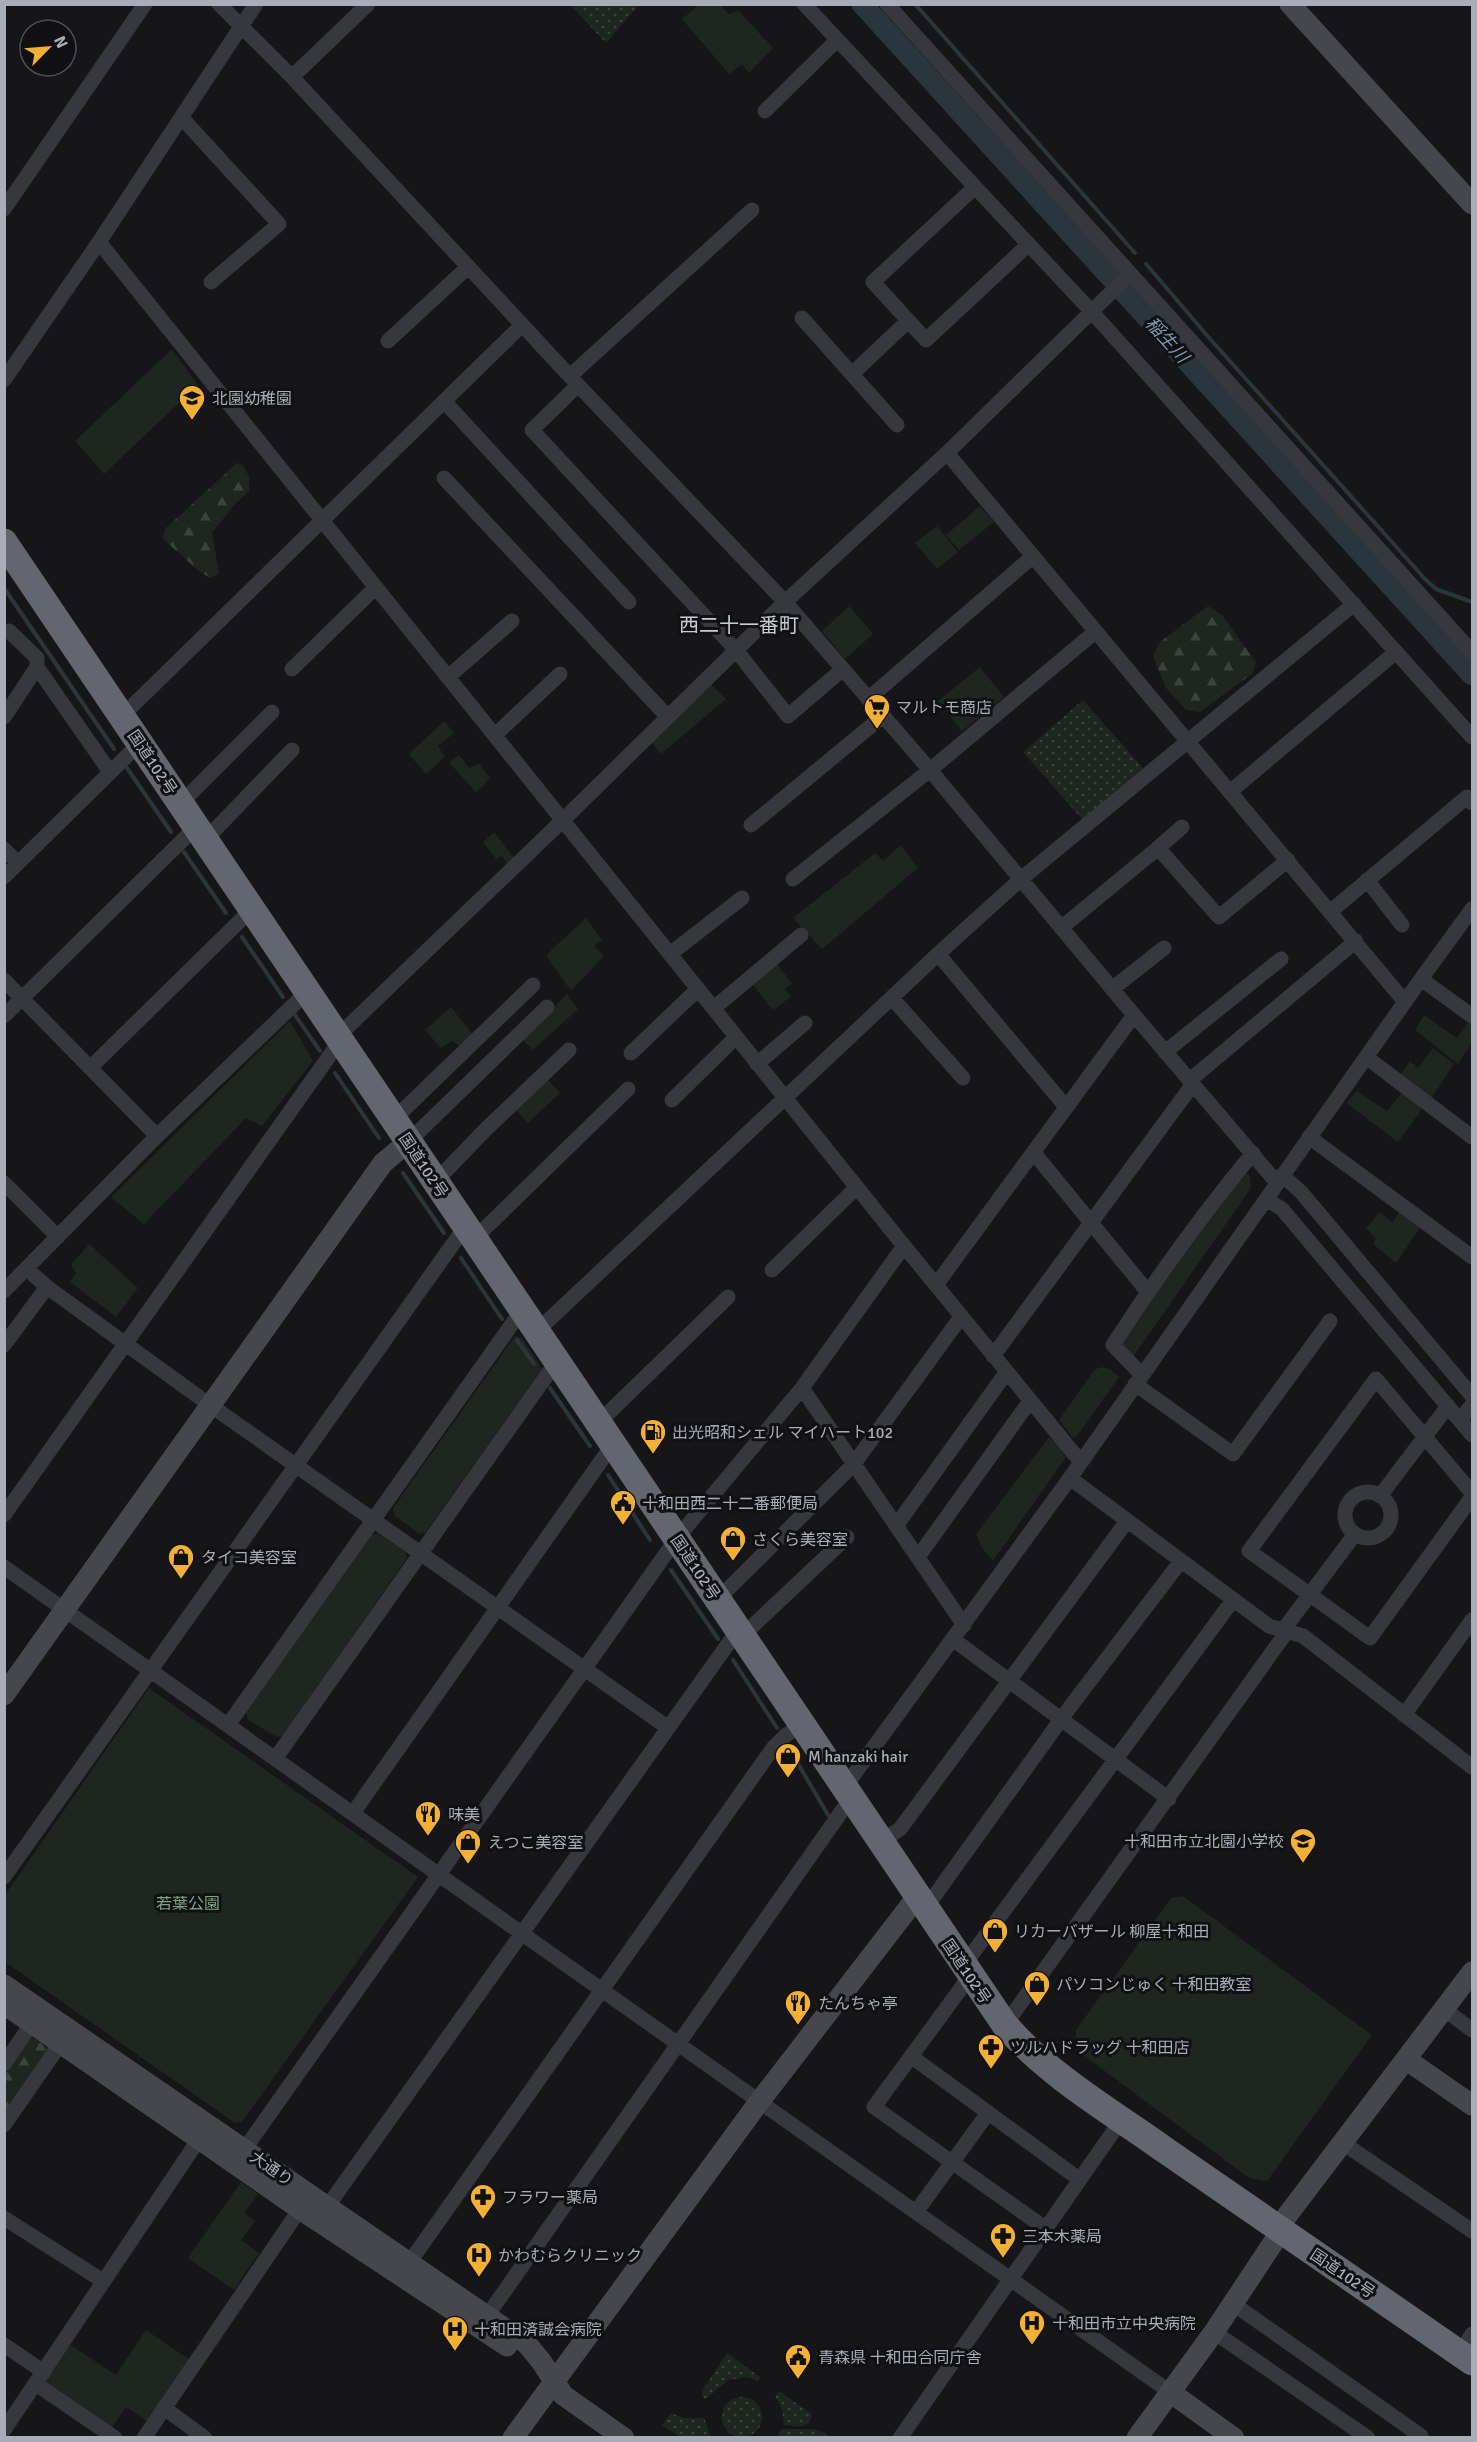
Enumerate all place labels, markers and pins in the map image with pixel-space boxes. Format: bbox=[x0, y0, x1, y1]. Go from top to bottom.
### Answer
school or university icon: 北園幼稚園 bbox=[177, 383, 207, 421]
place label: 北園幼稚園 bbox=[212, 389, 292, 409]
supermarket icon: マルトモ商店 bbox=[862, 692, 892, 730]
place label: マルトモ商店 bbox=[896, 698, 992, 718]
fuel station icon: 出光昭和シェル マイハート102 bbox=[638, 1417, 668, 1455]
place label: 出光昭和シェル マイハート102 bbox=[672, 1423, 893, 1443]
public building icon: 十和田西二十二番郵便局 bbox=[608, 1488, 638, 1526]
place label: 十和田西二十二番郵便局 bbox=[642, 1494, 818, 1514]
shop icon: さくら美容室 bbox=[718, 1524, 748, 1562]
place label: さくら美容室 bbox=[752, 1530, 848, 1550]
shop icon: タイコ美容室 bbox=[166, 1542, 196, 1580]
place label: タイコ美容室 bbox=[201, 1548, 297, 1568]
shop icon: M hanzaki hair bbox=[773, 1741, 803, 1779]
place label: M hanzaki hair bbox=[808, 1747, 908, 1767]
restaurant icon: 味美 bbox=[413, 1799, 443, 1837]
place label: 味美 bbox=[448, 1805, 480, 1825]
school or university icon: 十和田市立北園小学校 bbox=[1288, 1826, 1318, 1864]
shop icon: えつこ美容室 bbox=[453, 1827, 483, 1865]
place label: 十和田市立北園小学校 bbox=[1124, 1832, 1284, 1852]
place label: えつこ美容室 bbox=[488, 1833, 584, 1853]
shop icon: リカーバザール 柳屋十和田 bbox=[980, 1916, 1010, 1954]
place label: リカーバザール 柳屋十和田 bbox=[1014, 1922, 1209, 1942]
shop icon: パソコンじゅく 十和田教室 bbox=[1022, 1969, 1052, 2007]
place label: パソコンじゅく 十和田教室 bbox=[1056, 1975, 1252, 1995]
restaurant icon: たんちゃ亭 bbox=[783, 1988, 813, 2026]
place label: たんちゃ亭 bbox=[818, 1994, 898, 2014]
pharmacy icon: ツルハドラッグ 十和田店 bbox=[976, 2032, 1006, 2070]
place label: ツルハドラッグ 十和田店 bbox=[1010, 2038, 1190, 2058]
pharmacy icon: フラワー薬局 bbox=[468, 2182, 498, 2220]
place label: フラワー薬局 bbox=[502, 2188, 598, 2208]
pharmacy icon: 三本木薬局 bbox=[988, 2221, 1018, 2259]
place label: 三本木薬局 bbox=[1022, 2227, 1102, 2247]
hospital icon: かわむらクリニック bbox=[464, 2240, 494, 2278]
place label: かわむらクリニック bbox=[498, 2246, 642, 2266]
hospital icon: 十和田市立中央病院 bbox=[1017, 2308, 1047, 2346]
hospital icon: 十和田済誠会病院 bbox=[440, 2314, 470, 2352]
place label: 十和田市立中央病院 bbox=[1052, 2314, 1196, 2334]
place label: 十和田済誠会病院 bbox=[474, 2320, 602, 2340]
public building icon: 青森県 十和田合同庁舎 bbox=[783, 2342, 813, 2380]
place label: 青森県 十和田合同庁舎 bbox=[818, 2348, 982, 2368]

